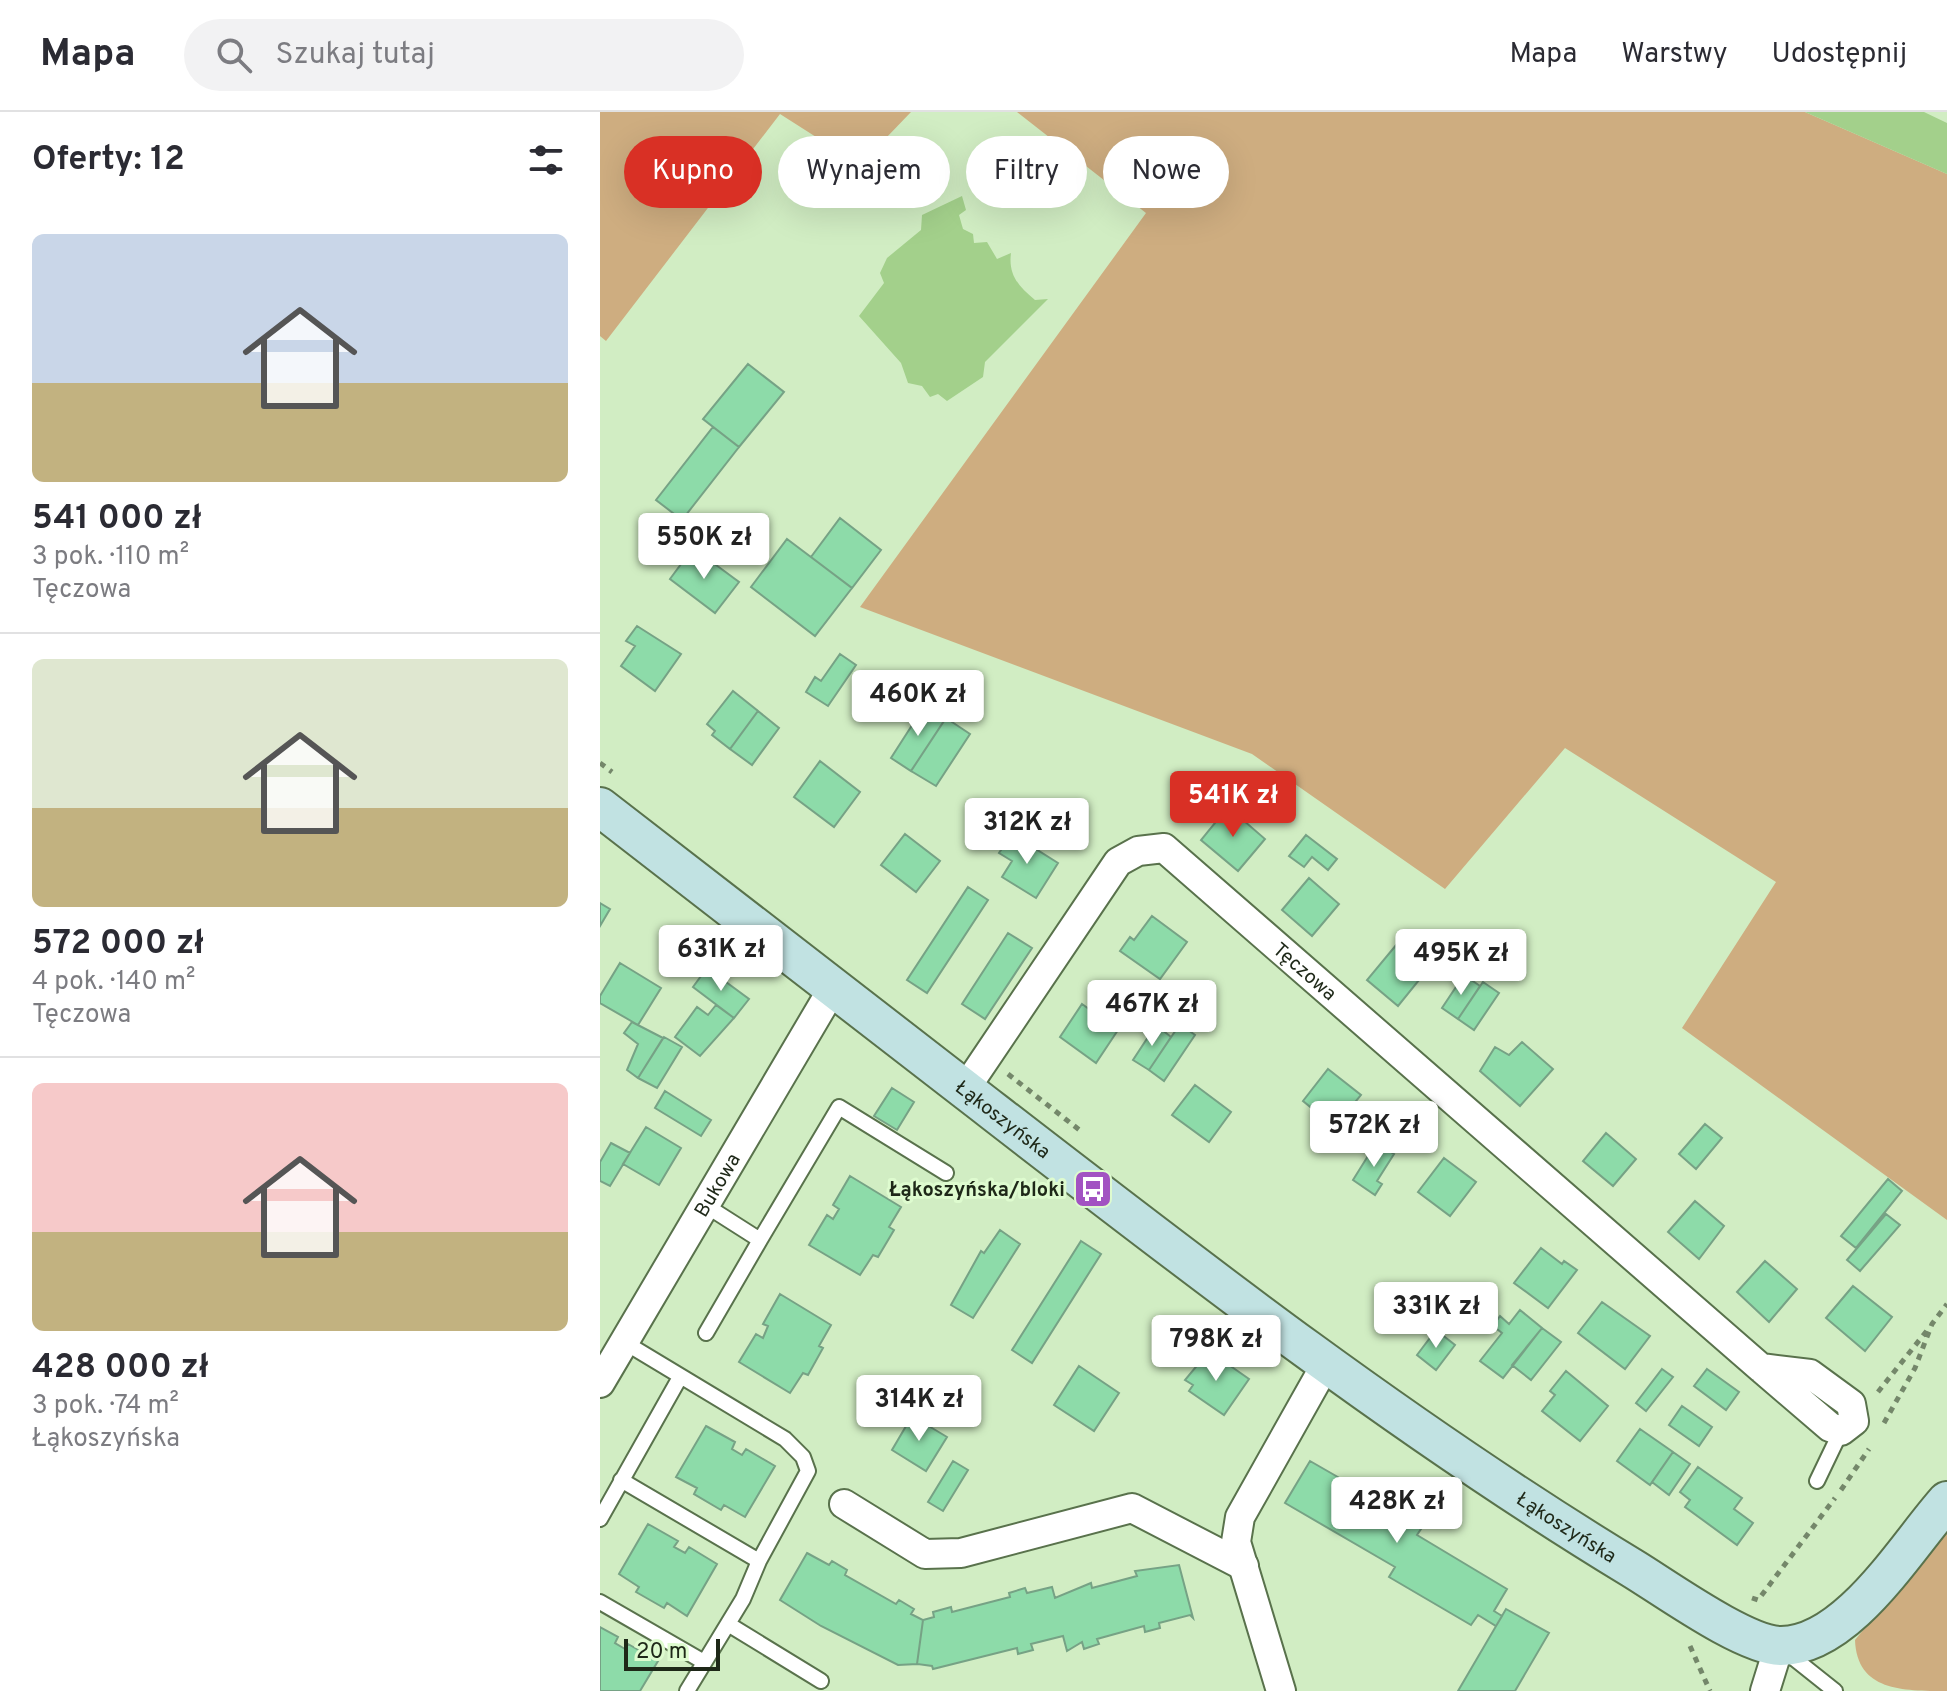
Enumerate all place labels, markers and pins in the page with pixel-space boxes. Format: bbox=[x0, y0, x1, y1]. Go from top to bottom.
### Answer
pin: 550K zł bbox=[630, 513, 778, 581]
pin: 460K zł bbox=[844, 670, 992, 738]
pin: 541K zł bbox=[1159, 771, 1307, 839]
pin: 312K zł bbox=[953, 798, 1101, 866]
pin: 631K zł bbox=[647, 925, 795, 993]
pin: 495K zł bbox=[1387, 929, 1535, 997]
pin: 467K zł bbox=[1078, 980, 1226, 1048]
pin: 572K zł bbox=[1300, 1101, 1448, 1169]
bus stop icon: Łąkoszyńska/bloki bbox=[1072, 1168, 1114, 1210]
place label: Łąkoszyńska/bloki bbox=[889, 1178, 1065, 1204]
pin: 331K zł bbox=[1362, 1282, 1510, 1350]
pin: 798K zł bbox=[1142, 1315, 1290, 1383]
pin: 314K zł bbox=[845, 1375, 993, 1443]
pin: 428K zł bbox=[1323, 1477, 1471, 1545]

